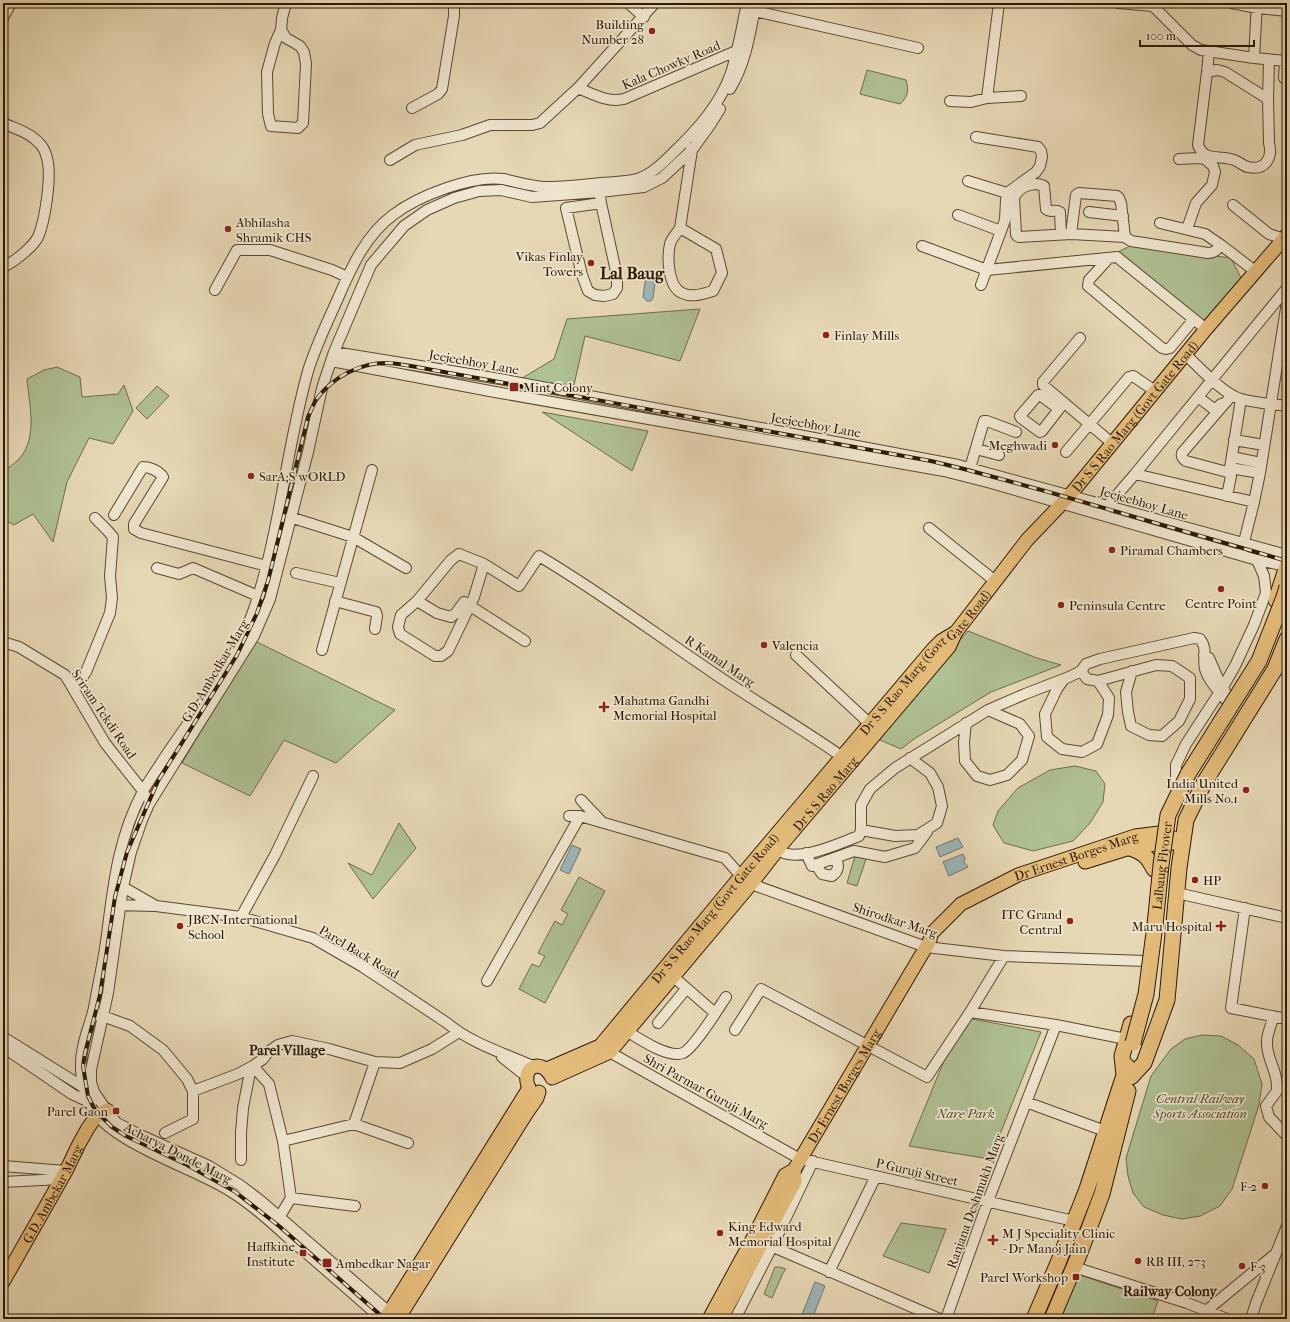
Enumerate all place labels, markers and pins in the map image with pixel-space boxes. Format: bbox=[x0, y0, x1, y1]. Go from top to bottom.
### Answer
place label: Building Number 28 bbox=[581, 17, 645, 47]
marker: Building Number 28 bbox=[647, 26, 657, 36]
place label: Abhilasha Shramik CHS bbox=[235, 215, 312, 245]
marker: Abhilasha Shramik CHS bbox=[223, 224, 233, 234]
place label: Vikas Finlay Towers bbox=[515, 249, 584, 279]
marker: Vikas Finlay Towers bbox=[586, 258, 596, 268]
place label: Finlay Mills bbox=[834, 328, 899, 343]
marker: Finlay Mills bbox=[821, 330, 831, 340]
place label: Mint Colony bbox=[523, 380, 594, 395]
marker: Mint Colony bbox=[508, 381, 520, 393]
place label: Meghwadi bbox=[988, 438, 1047, 453]
marker: Meghwadi bbox=[1050, 440, 1060, 450]
place label: SarA;S wORLD bbox=[259, 469, 345, 484]
marker: SarA;S wORLD bbox=[246, 471, 256, 481]
place label: Piramal Chambers bbox=[1120, 543, 1223, 558]
marker: Piramal Chambers bbox=[1107, 545, 1117, 555]
marker: Centre Point bbox=[1216, 584, 1226, 594]
place label: Centre Point bbox=[1185, 596, 1257, 611]
place label: Peninsula Centre bbox=[1069, 598, 1166, 613]
marker: Peninsula Centre bbox=[1056, 600, 1066, 610]
place label: Valencia bbox=[771, 638, 820, 653]
marker: Valencia bbox=[759, 640, 769, 650]
place label: Mahatma Gandhi Memorial Hospital bbox=[613, 693, 717, 723]
marker: Mahatma Gandhi Memorial Hospital bbox=[598, 701, 610, 713]
place label: India United Mills No.1 bbox=[1166, 776, 1239, 806]
marker: India United Mills No.1 bbox=[1241, 785, 1251, 795]
place label: HP bbox=[1203, 873, 1221, 888]
marker: HP bbox=[1190, 875, 1200, 885]
place label: ITC Grand Central bbox=[1001, 907, 1063, 937]
place label: JBCN International School bbox=[187, 912, 298, 942]
marker: ITC Grand Central bbox=[1065, 916, 1075, 926]
place label: Maru Hospital bbox=[1132, 919, 1212, 934]
marker: Maru Hospital bbox=[1215, 920, 1227, 932]
marker: JBCN International School bbox=[175, 921, 185, 931]
place label: Parel Gaon bbox=[47, 1104, 108, 1119]
marker: Parel Gaon bbox=[111, 1106, 121, 1116]
place label: F-2 bbox=[1240, 1179, 1257, 1194]
marker: F-2 bbox=[1260, 1181, 1270, 1191]
place label: King Edward Memorial Hospital bbox=[728, 1219, 832, 1249]
place label: M J Speciality Clinic - Dr Manoj Jain bbox=[1002, 1226, 1115, 1256]
marker: King Edward Memorial Hospital bbox=[715, 1228, 725, 1238]
marker: M J Speciality Clinic - Dr Manoj Jain bbox=[987, 1234, 999, 1246]
place label: Haffkine Institute bbox=[246, 1239, 296, 1269]
marker: Haffkine Institute bbox=[298, 1248, 308, 1258]
place label: RB III, 273 bbox=[1146, 1254, 1206, 1269]
place label: Ambedkar Nagar bbox=[335, 1256, 431, 1271]
marker: RB III, 273 bbox=[1133, 1256, 1143, 1266]
marker: Ambedkar Nagar bbox=[321, 1257, 333, 1269]
place label: F-3 bbox=[1250, 1259, 1266, 1274]
marker: F-3 bbox=[1237, 1261, 1247, 1271]
place label: Parel Workshop bbox=[980, 1270, 1068, 1285]
marker: Parel Workshop bbox=[1071, 1272, 1081, 1282]

